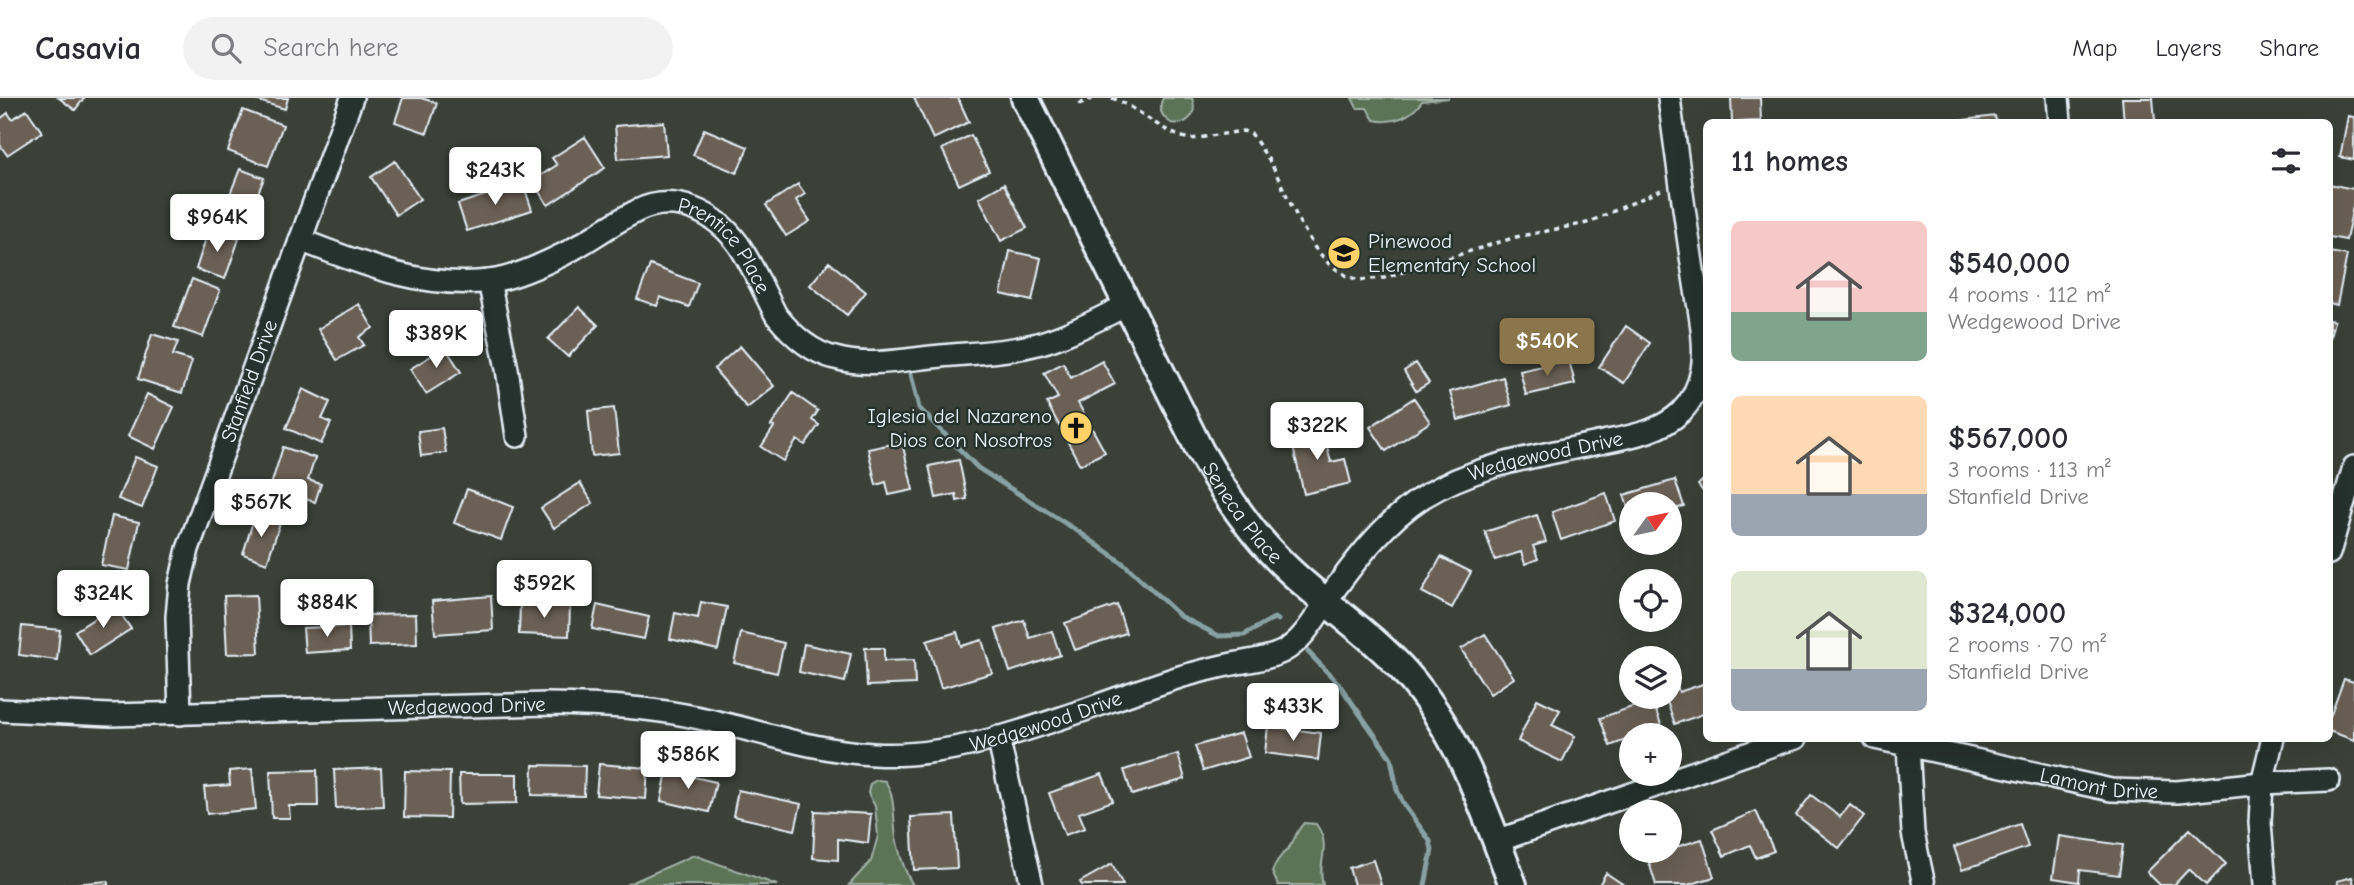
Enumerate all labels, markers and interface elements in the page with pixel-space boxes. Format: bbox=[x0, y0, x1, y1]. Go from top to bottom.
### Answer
search box bbox=[183, 17, 673, 80]
text: Casavia bbox=[35, 29, 141, 67]
icon: search bbox=[207, 29, 245, 67]
text: Search here bbox=[263, 33, 399, 63]
text: Map bbox=[2072, 34, 2118, 62]
text: Layers bbox=[2156, 34, 2221, 62]
text: Share bbox=[2259, 34, 2319, 62]
icon: filters bbox=[2267, 142, 2305, 180]
text: 11 homes bbox=[1731, 144, 1848, 179]
pin: $243K bbox=[446, 148, 544, 207]
text: $243K bbox=[465, 156, 525, 183]
street label: Prentice Place bbox=[676, 193, 775, 297]
pin: $964K bbox=[168, 194, 266, 254]
text: $964K bbox=[186, 203, 248, 230]
place label: Pinewood Elementary School bbox=[1368, 229, 1536, 277]
school or university icon: Pinewood Elementary School bbox=[1325, 234, 1363, 272]
text: $540,000 bbox=[1948, 246, 2070, 281]
icon: home bbox=[1787, 249, 1871, 333]
text: 4 rooms · 112 m² bbox=[1948, 281, 2111, 308]
text: Wedgewood Drive bbox=[1948, 308, 2121, 335]
pin: $389K bbox=[387, 310, 485, 370]
street label: Stanfield Drive bbox=[216, 316, 282, 445]
pin: $540K bbox=[1498, 318, 1596, 378]
text: $389K bbox=[405, 319, 467, 346]
text: $540K bbox=[1516, 327, 1578, 354]
pin: $322K bbox=[1268, 402, 1366, 462]
place label: Iglesia del Nazareno Dios con Nosotros bbox=[868, 404, 1052, 452]
church icon: Iglesia del Nazareno Dios con Nosotros bbox=[1057, 409, 1095, 447]
text: $322K bbox=[1286, 411, 1348, 438]
text: $567,000 bbox=[1948, 421, 2068, 456]
icon: home bbox=[1787, 424, 1871, 508]
street label: Wedgewood Drive bbox=[1465, 426, 1625, 486]
text: 3 rooms · 113 m² bbox=[1948, 456, 2111, 483]
street label: Seneca Place bbox=[1197, 458, 1287, 569]
pin: $567K bbox=[212, 480, 310, 539]
text: Stanfield Drive bbox=[1948, 483, 2089, 510]
text: $567K bbox=[230, 488, 292, 515]
north arrow bbox=[1619, 492, 1682, 555]
map controls bbox=[1619, 492, 1682, 863]
pin: $592K bbox=[495, 560, 593, 620]
text: $592K bbox=[513, 569, 575, 596]
button: locate bbox=[1619, 569, 1682, 632]
pin: $324K bbox=[54, 570, 152, 630]
text: $324K bbox=[73, 579, 133, 606]
pin: $884K bbox=[278, 580, 376, 639]
text: $884K bbox=[296, 588, 358, 615]
text: $324,000 bbox=[1948, 596, 2066, 631]
icon: home bbox=[1787, 599, 1871, 683]
text: 2 rooms · 70 m² bbox=[1948, 631, 2106, 658]
button: layers bbox=[1619, 646, 1682, 709]
text: Stanfield Drive bbox=[1948, 658, 2089, 685]
pin: $433K bbox=[1244, 684, 1342, 743]
street label: Wedgewood Drive bbox=[967, 686, 1125, 757]
street label: Wedgewood Drive bbox=[388, 692, 546, 720]
text: $433K bbox=[1263, 692, 1323, 719]
button: + bbox=[1619, 723, 1682, 786]
pin: $586K bbox=[639, 732, 737, 791]
text: $586K bbox=[657, 740, 719, 767]
street label: Lamont Drive bbox=[2038, 763, 2158, 803]
button: − bbox=[1619, 800, 1682, 863]

